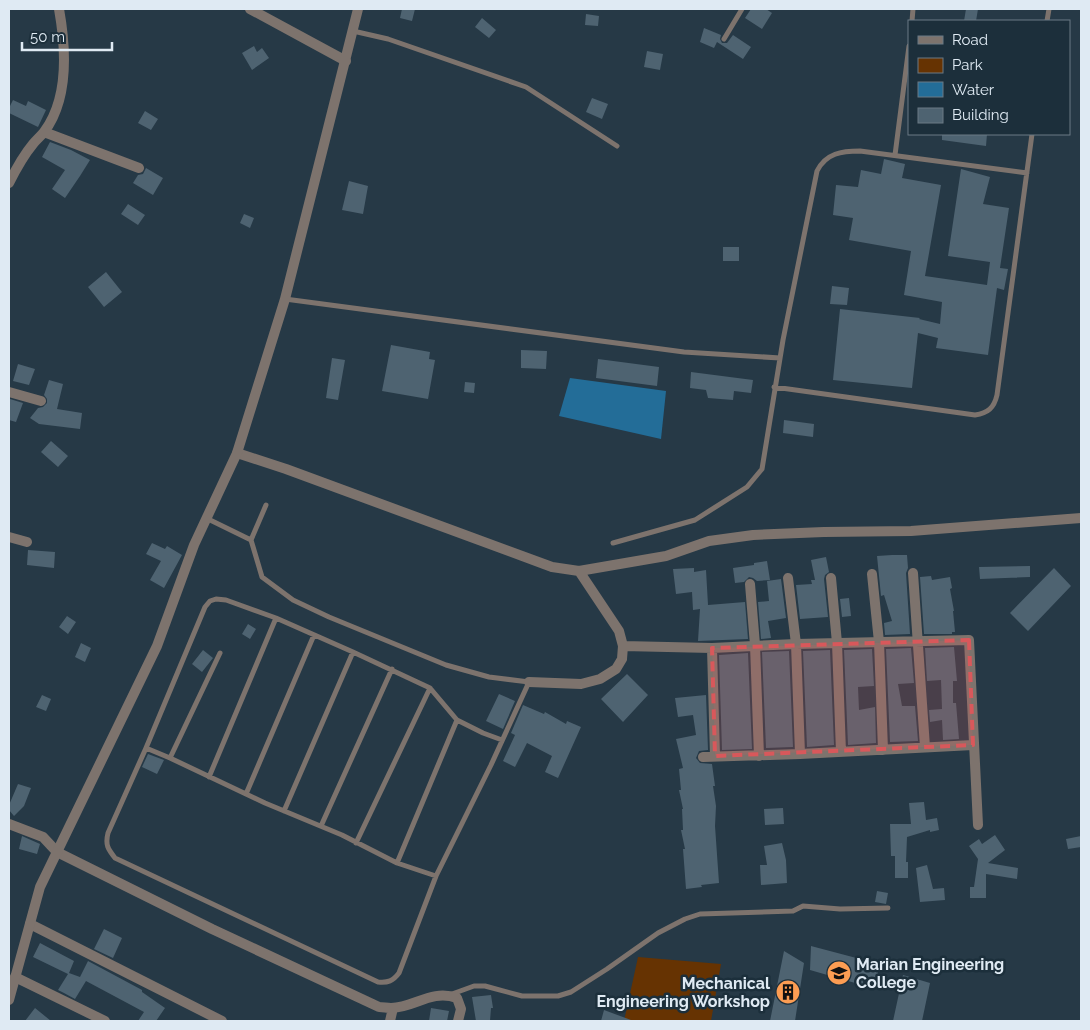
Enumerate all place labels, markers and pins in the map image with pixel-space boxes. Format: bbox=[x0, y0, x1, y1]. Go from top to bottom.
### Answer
place label: Marian Engineering College bbox=[856, 955, 1004, 992]
school or university icon: Marian Engineering College bbox=[826, 960, 852, 986]
place label: Mechanical Engineering Workshop bbox=[596, 974, 771, 1011]
building icon: Mechanical Engineering Workshop bbox=[775, 979, 801, 1005]

